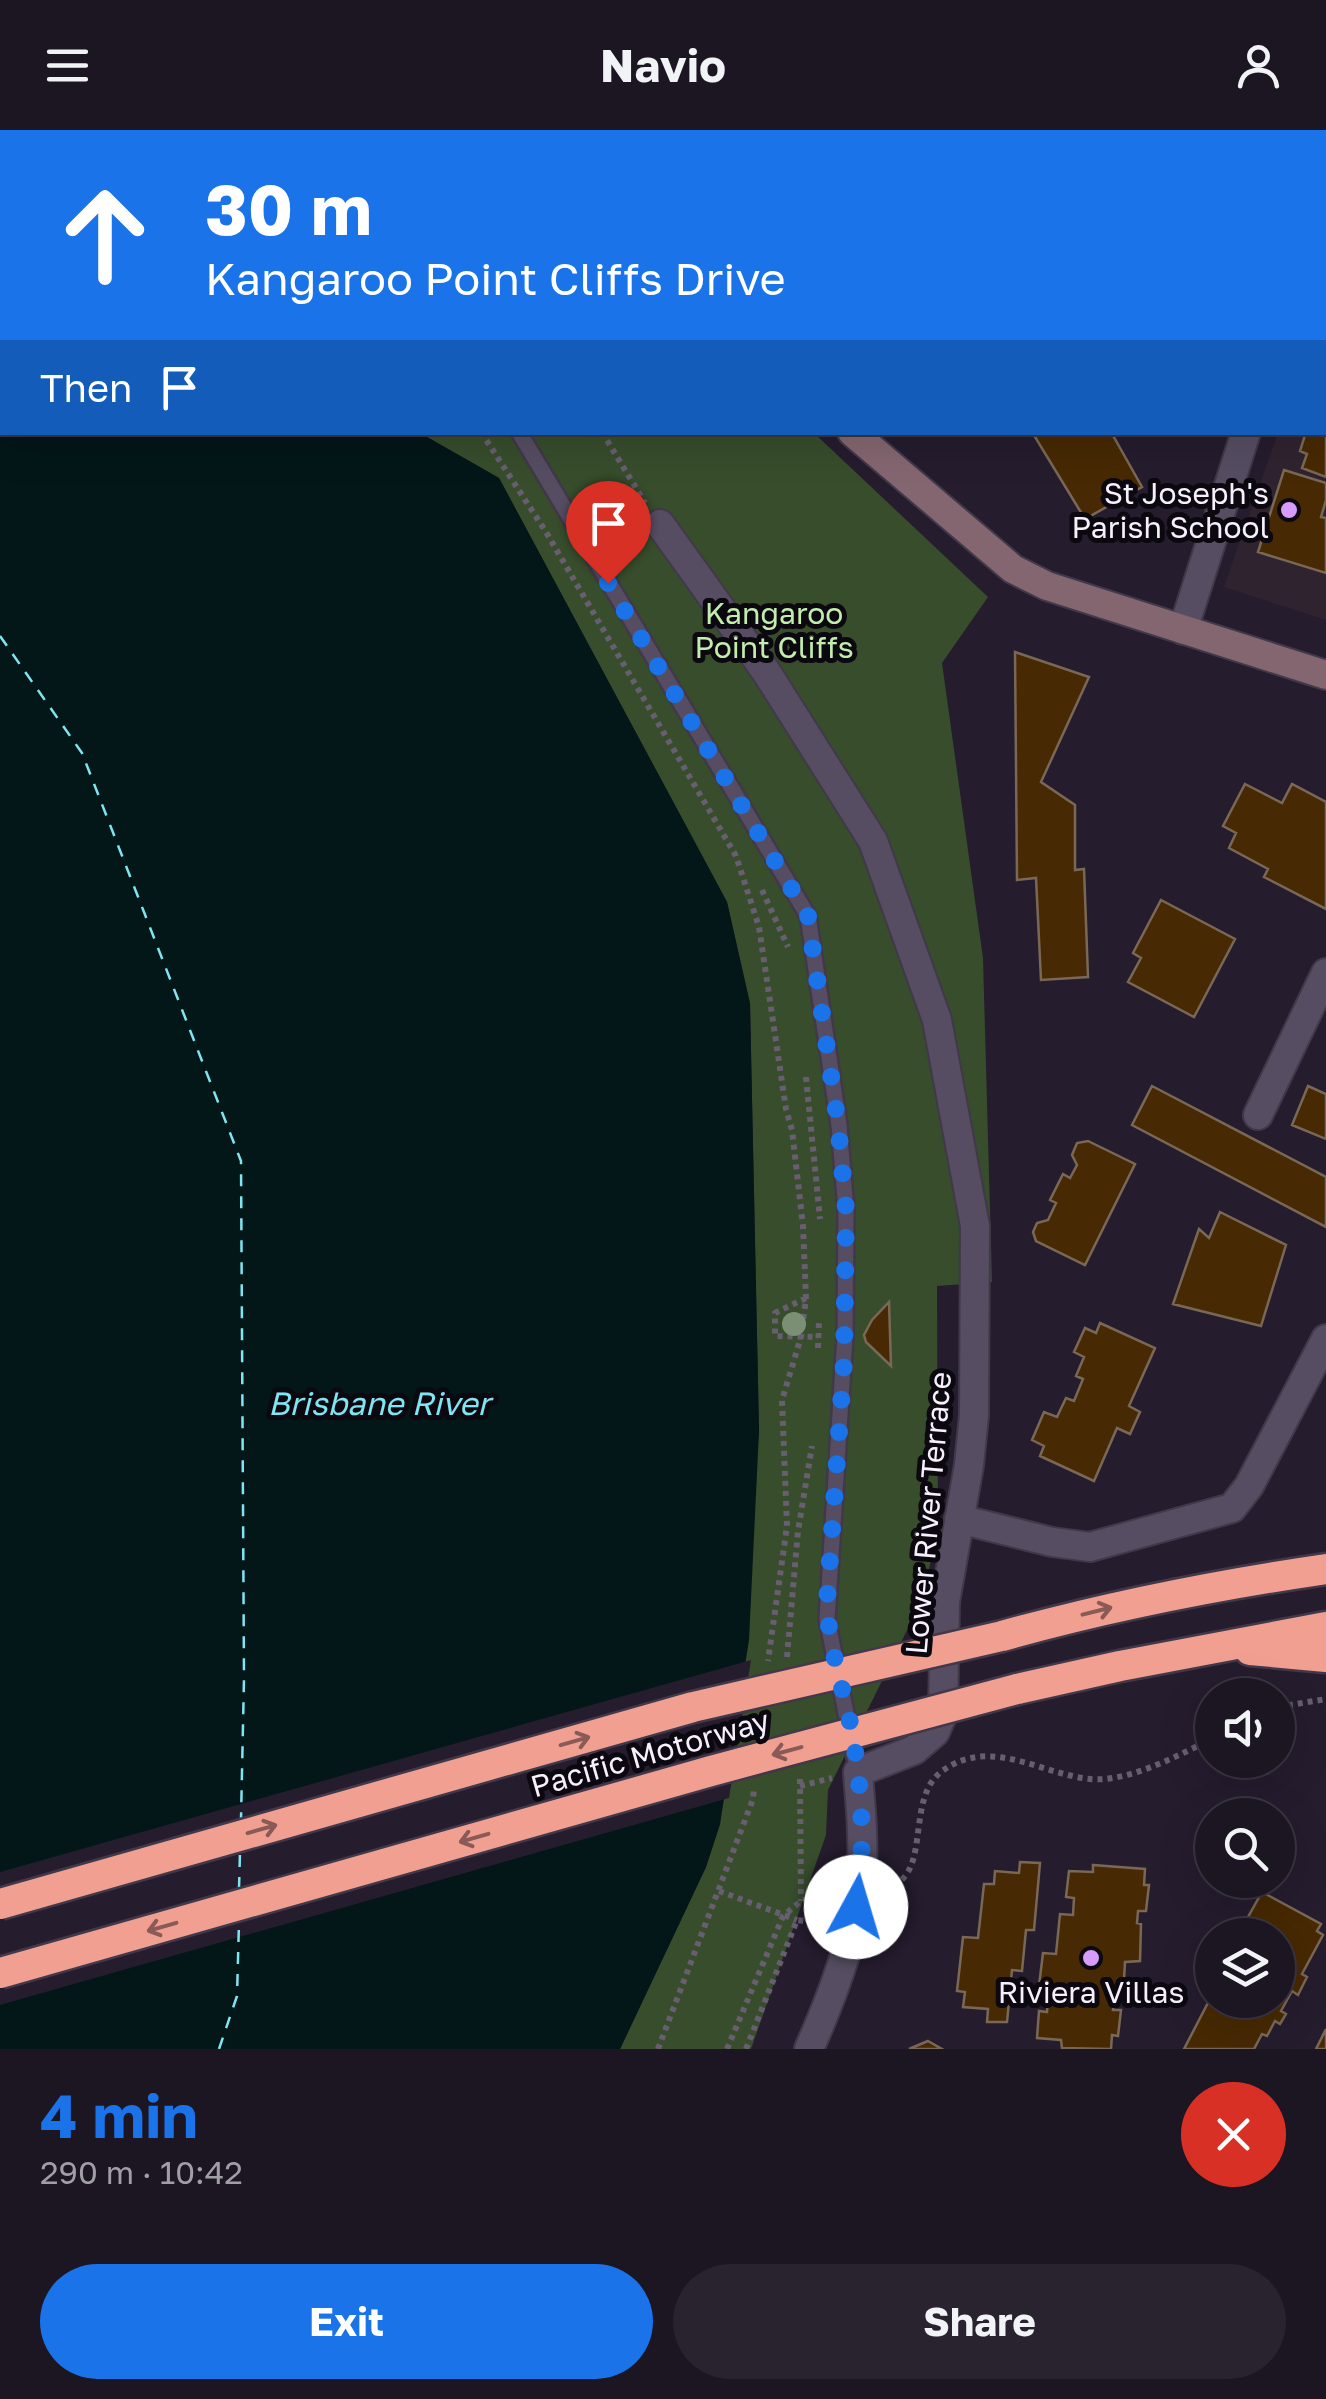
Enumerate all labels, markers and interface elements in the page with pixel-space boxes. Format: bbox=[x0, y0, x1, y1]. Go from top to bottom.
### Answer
icon: menu bbox=[40, 38, 95, 93]
text: Navio bbox=[600, 38, 726, 92]
icon: person bbox=[1231, 38, 1286, 93]
text: 30 m bbox=[205, 166, 372, 250]
icon: ahead bbox=[40, 170, 170, 300]
text: Kangaroo Point Cliffs Drive bbox=[205, 251, 786, 305]
icon: arrive bbox=[152, 360, 207, 415]
text: Then bbox=[40, 365, 132, 410]
place label: St Joseph's Parish School bbox=[1072, 475, 1269, 545]
pin bbox=[566, 481, 651, 584]
icon: arrive bbox=[581, 496, 636, 551]
marker: St Joseph's Parish School bbox=[1278, 499, 1300, 521]
park label: Kangaroo Point Cliffs bbox=[694, 595, 854, 665]
street label: Lower River Terrace bbox=[898, 1370, 958, 1656]
water label: Brisbane River bbox=[268, 1384, 495, 1422]
one-way arrow bbox=[1081, 1600, 1112, 1619]
map controls bbox=[1195, 1678, 1295, 2018]
button: sound bbox=[1195, 1678, 1295, 1778]
street label: Pacific Motorway bbox=[527, 1702, 774, 1804]
one-way arrow bbox=[559, 1730, 590, 1749]
one-way arrow bbox=[772, 1742, 803, 1761]
button: search bbox=[1195, 1798, 1295, 1898]
one-way arrow bbox=[246, 1819, 277, 1838]
one-way arrow bbox=[459, 1830, 491, 1848]
position arrow bbox=[804, 1855, 908, 1959]
button: layers bbox=[1195, 1918, 1295, 2018]
one-way arrow bbox=[147, 1919, 178, 1937]
marker: Riviera Villas bbox=[1080, 1947, 1102, 1969]
place label: Riviera Villas bbox=[998, 1974, 1184, 2010]
text: 4 min bbox=[40, 2079, 198, 2151]
button: close bbox=[1181, 2082, 1286, 2187]
text: 290 m · 10:42 bbox=[40, 2153, 243, 2191]
button: Exit bbox=[40, 2264, 653, 2379]
button: Share bbox=[673, 2264, 1286, 2379]

